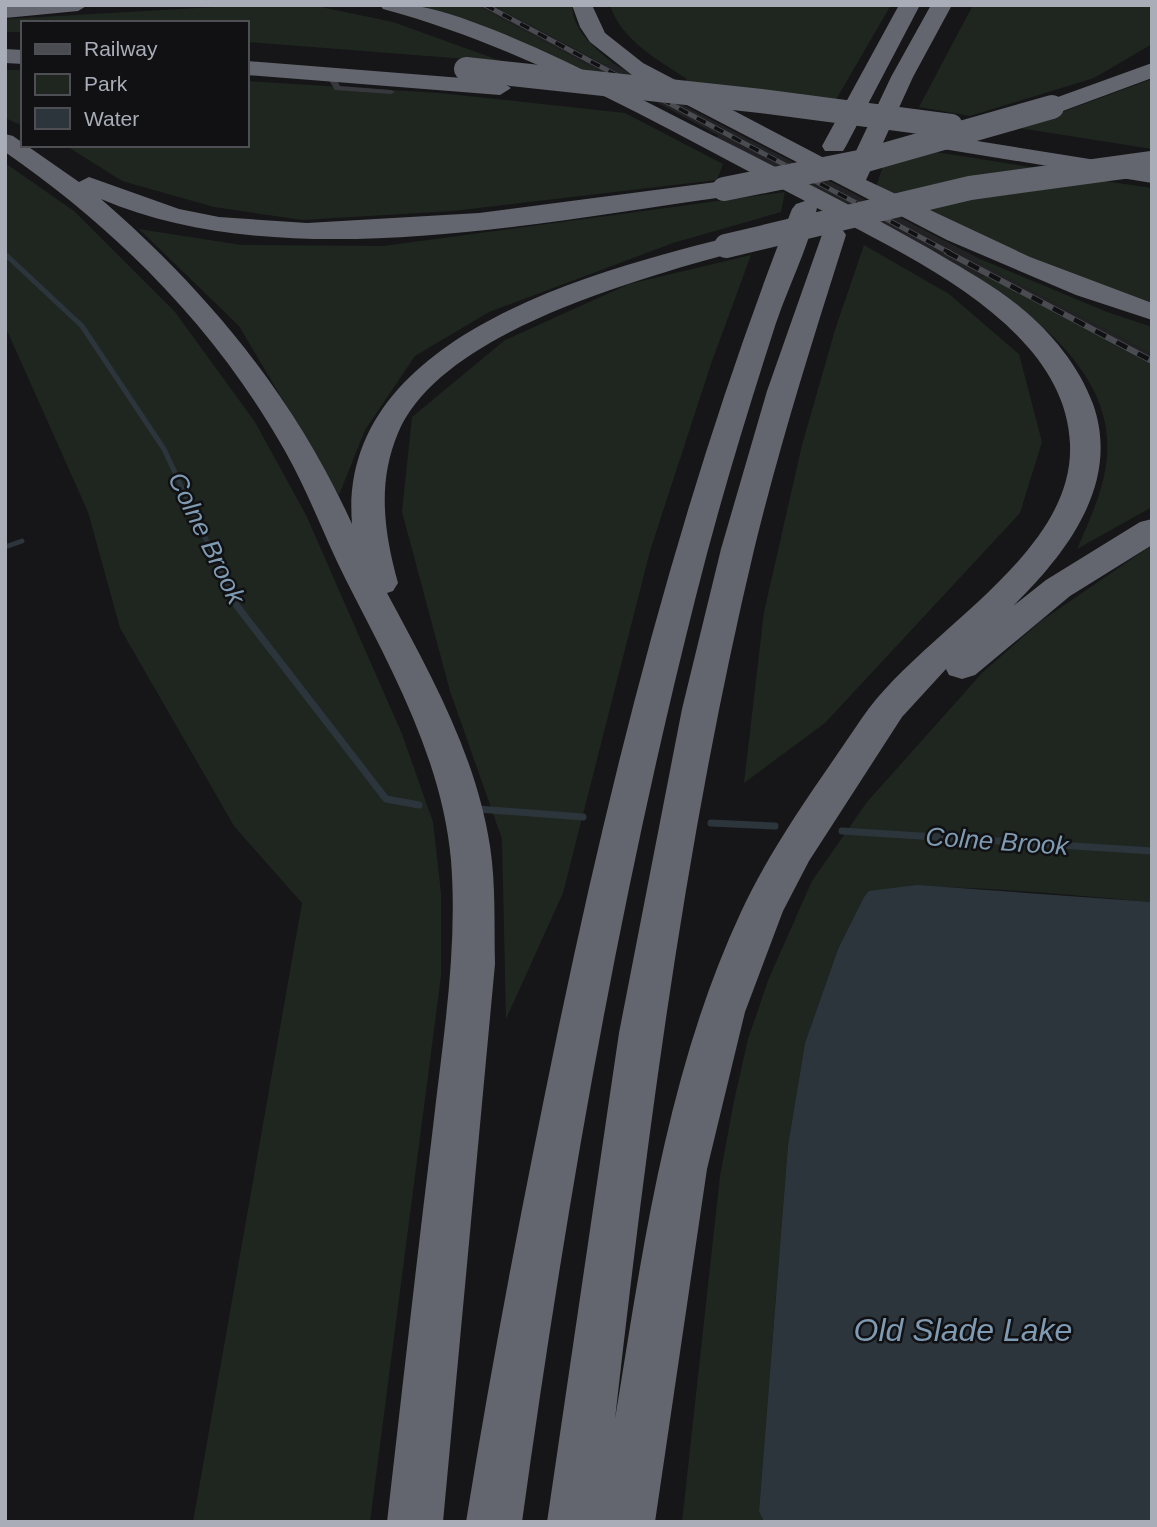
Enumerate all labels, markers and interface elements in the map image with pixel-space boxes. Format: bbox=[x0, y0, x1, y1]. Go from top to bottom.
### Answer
legend bbox=[21, 21, 248, 147]
text: Railway bbox=[84, 37, 158, 60]
text: Park bbox=[84, 72, 128, 95]
text: Water bbox=[84, 107, 139, 130]
water label: Colne Brook bbox=[162, 467, 253, 611]
water label: Colne Brook bbox=[925, 821, 1071, 861]
water label: Old Slade Lake bbox=[854, 1312, 1072, 1348]

